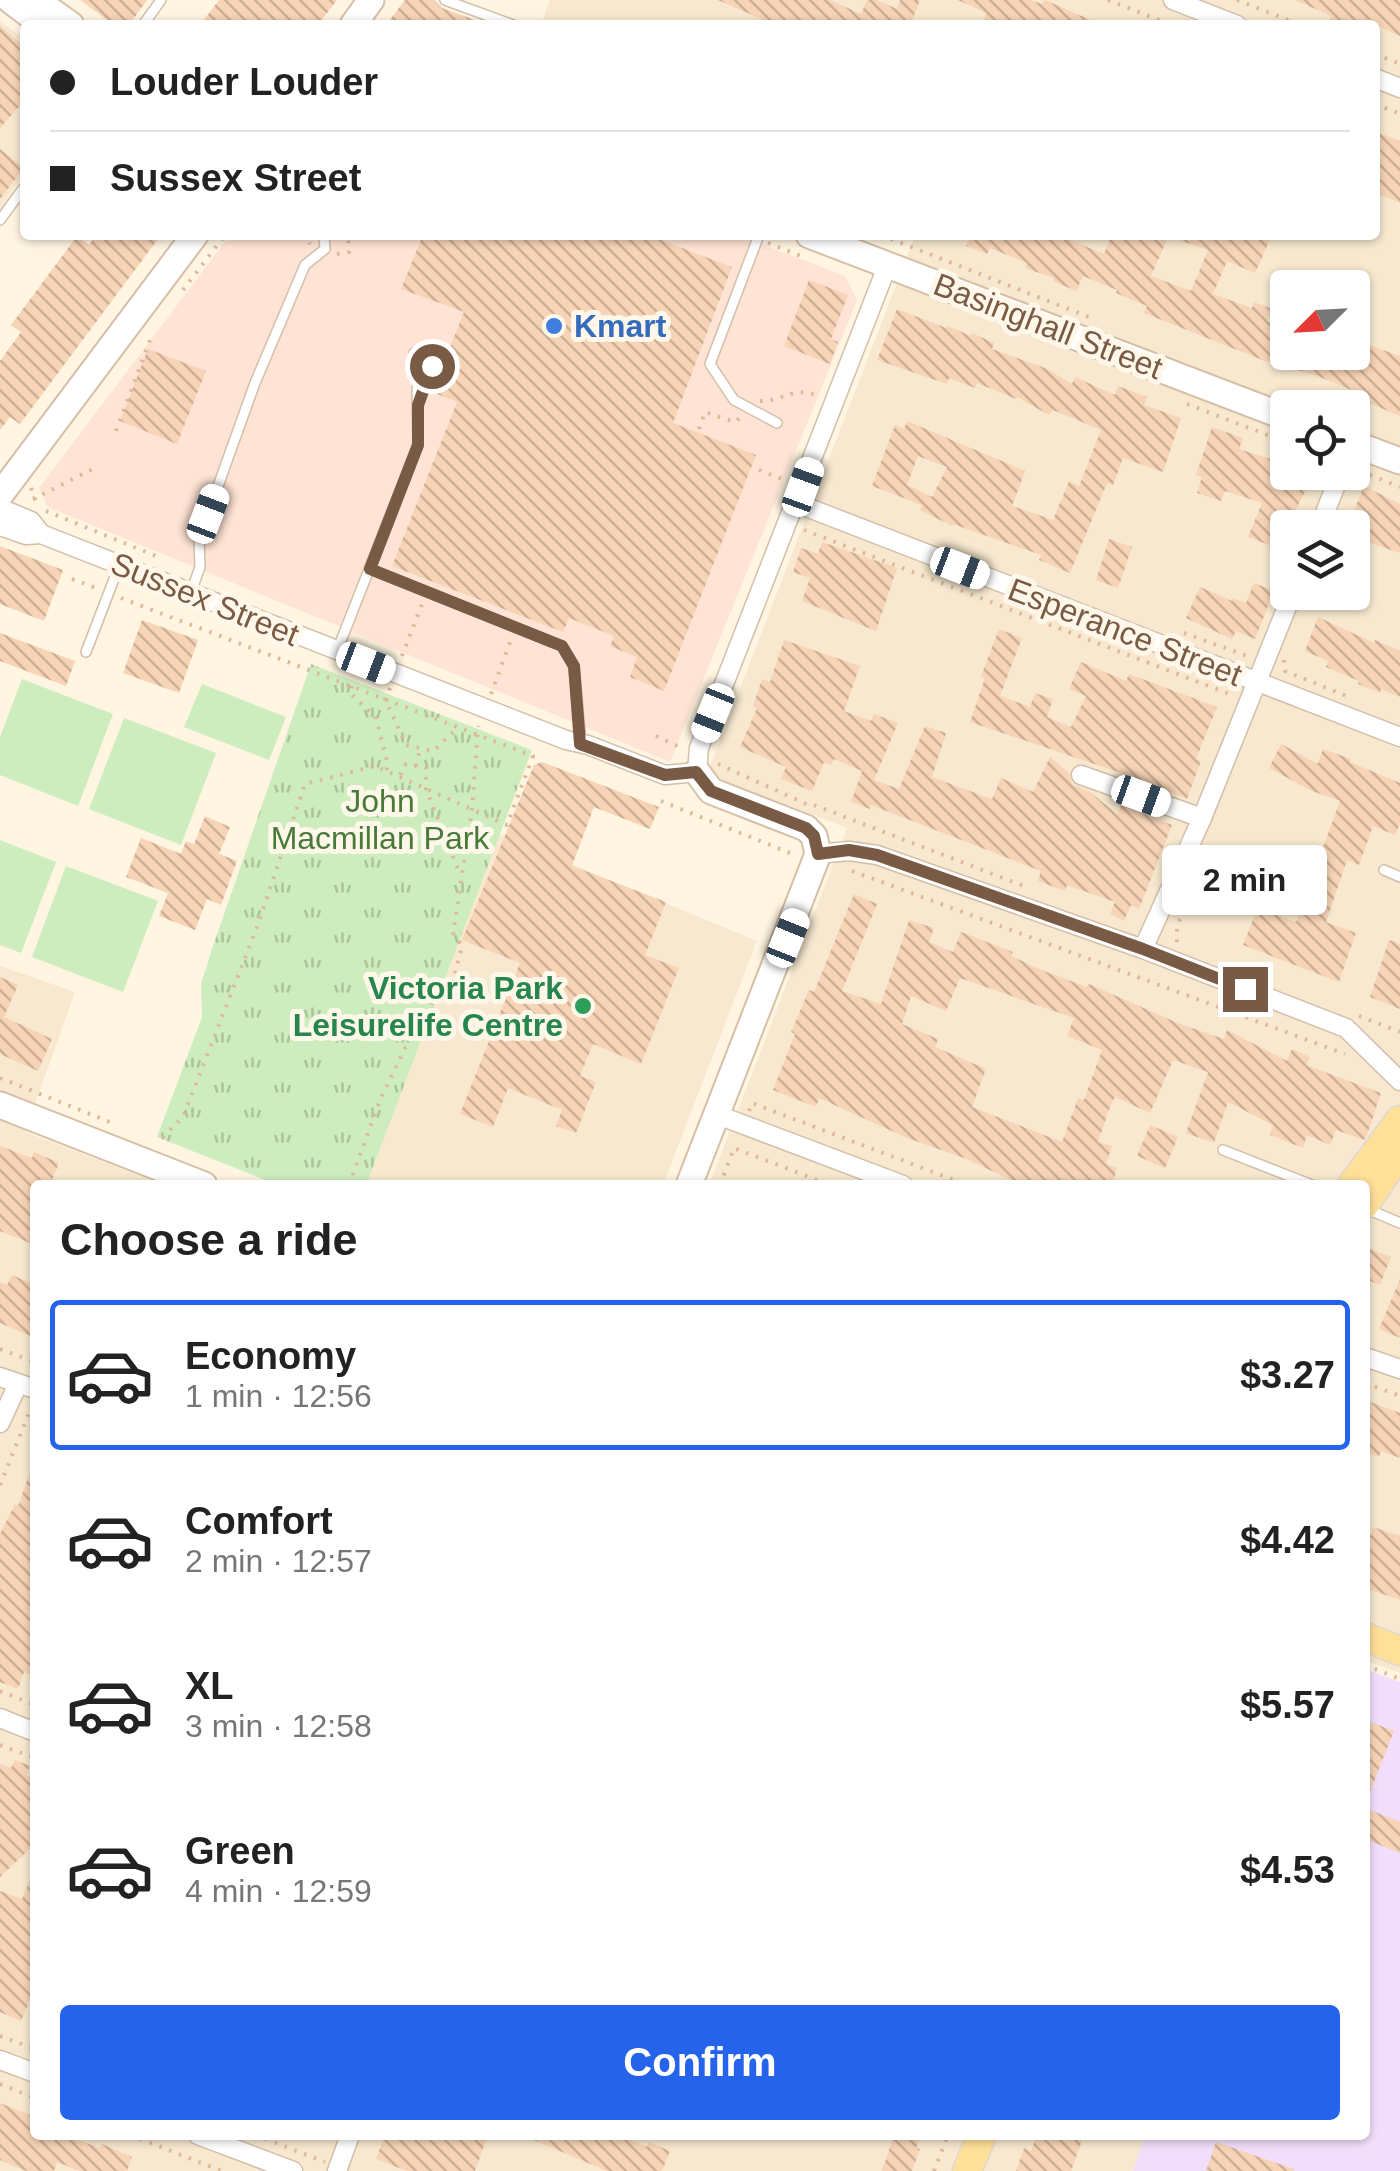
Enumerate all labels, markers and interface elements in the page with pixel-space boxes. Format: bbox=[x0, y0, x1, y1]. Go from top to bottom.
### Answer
text: Louder Louder bbox=[110, 61, 378, 103]
text: Sussex Street bbox=[110, 157, 361, 199]
street label: Basinghall Street bbox=[929, 266, 1167, 386]
north arrow bbox=[1270, 270, 1370, 370]
map controls bbox=[1270, 270, 1370, 610]
place label: Kmart bbox=[574, 308, 667, 344]
marker: Kmart bbox=[543, 315, 565, 337]
route start bbox=[410, 344, 455, 389]
button: locate bbox=[1270, 390, 1370, 490]
car bbox=[779, 454, 827, 520]
car bbox=[183, 481, 233, 547]
button: layers bbox=[1270, 510, 1370, 610]
car bbox=[927, 543, 993, 593]
street label: Sussex Street bbox=[106, 545, 304, 653]
street label: Esperance Street bbox=[1003, 571, 1247, 693]
car bbox=[333, 638, 399, 688]
car bbox=[688, 680, 738, 746]
car bbox=[1108, 772, 1174, 820]
park label: John Macmillan Park bbox=[271, 783, 490, 856]
callout: 2 min bbox=[1162, 844, 1328, 914]
text: 2 min bbox=[1203, 862, 1286, 898]
car bbox=[763, 905, 813, 971]
route end bbox=[1223, 967, 1268, 1012]
place label: Victoria Park Leisurelife Centre bbox=[293, 970, 563, 1043]
marker: Victoria Park Leisurelife Centre bbox=[572, 995, 594, 1017]
text: Choose a ride bbox=[60, 1214, 358, 1265]
icon: car bbox=[65, 1330, 155, 1420]
text: Economy bbox=[185, 1335, 356, 1377]
text: $3.27 bbox=[1240, 1354, 1335, 1396]
text: 1 min · 12:56 bbox=[185, 1378, 372, 1414]
icon: car bbox=[65, 1495, 155, 1585]
text: Comfort bbox=[185, 1500, 333, 1542]
text: $4.42 bbox=[1240, 1519, 1335, 1561]
text: 2 min · 12:57 bbox=[185, 1543, 372, 1579]
icon: car bbox=[65, 1660, 155, 1750]
text: XL bbox=[185, 1665, 234, 1707]
text: $5.57 bbox=[1240, 1684, 1335, 1726]
text: 3 min · 12:58 bbox=[185, 1708, 372, 1744]
icon: car bbox=[65, 1825, 155, 1915]
text: Green bbox=[185, 1830, 295, 1872]
text: $4.53 bbox=[1240, 1849, 1335, 1891]
text: 4 min · 12:59 bbox=[185, 1873, 372, 1909]
button: Confirm bbox=[60, 2005, 1340, 2120]

